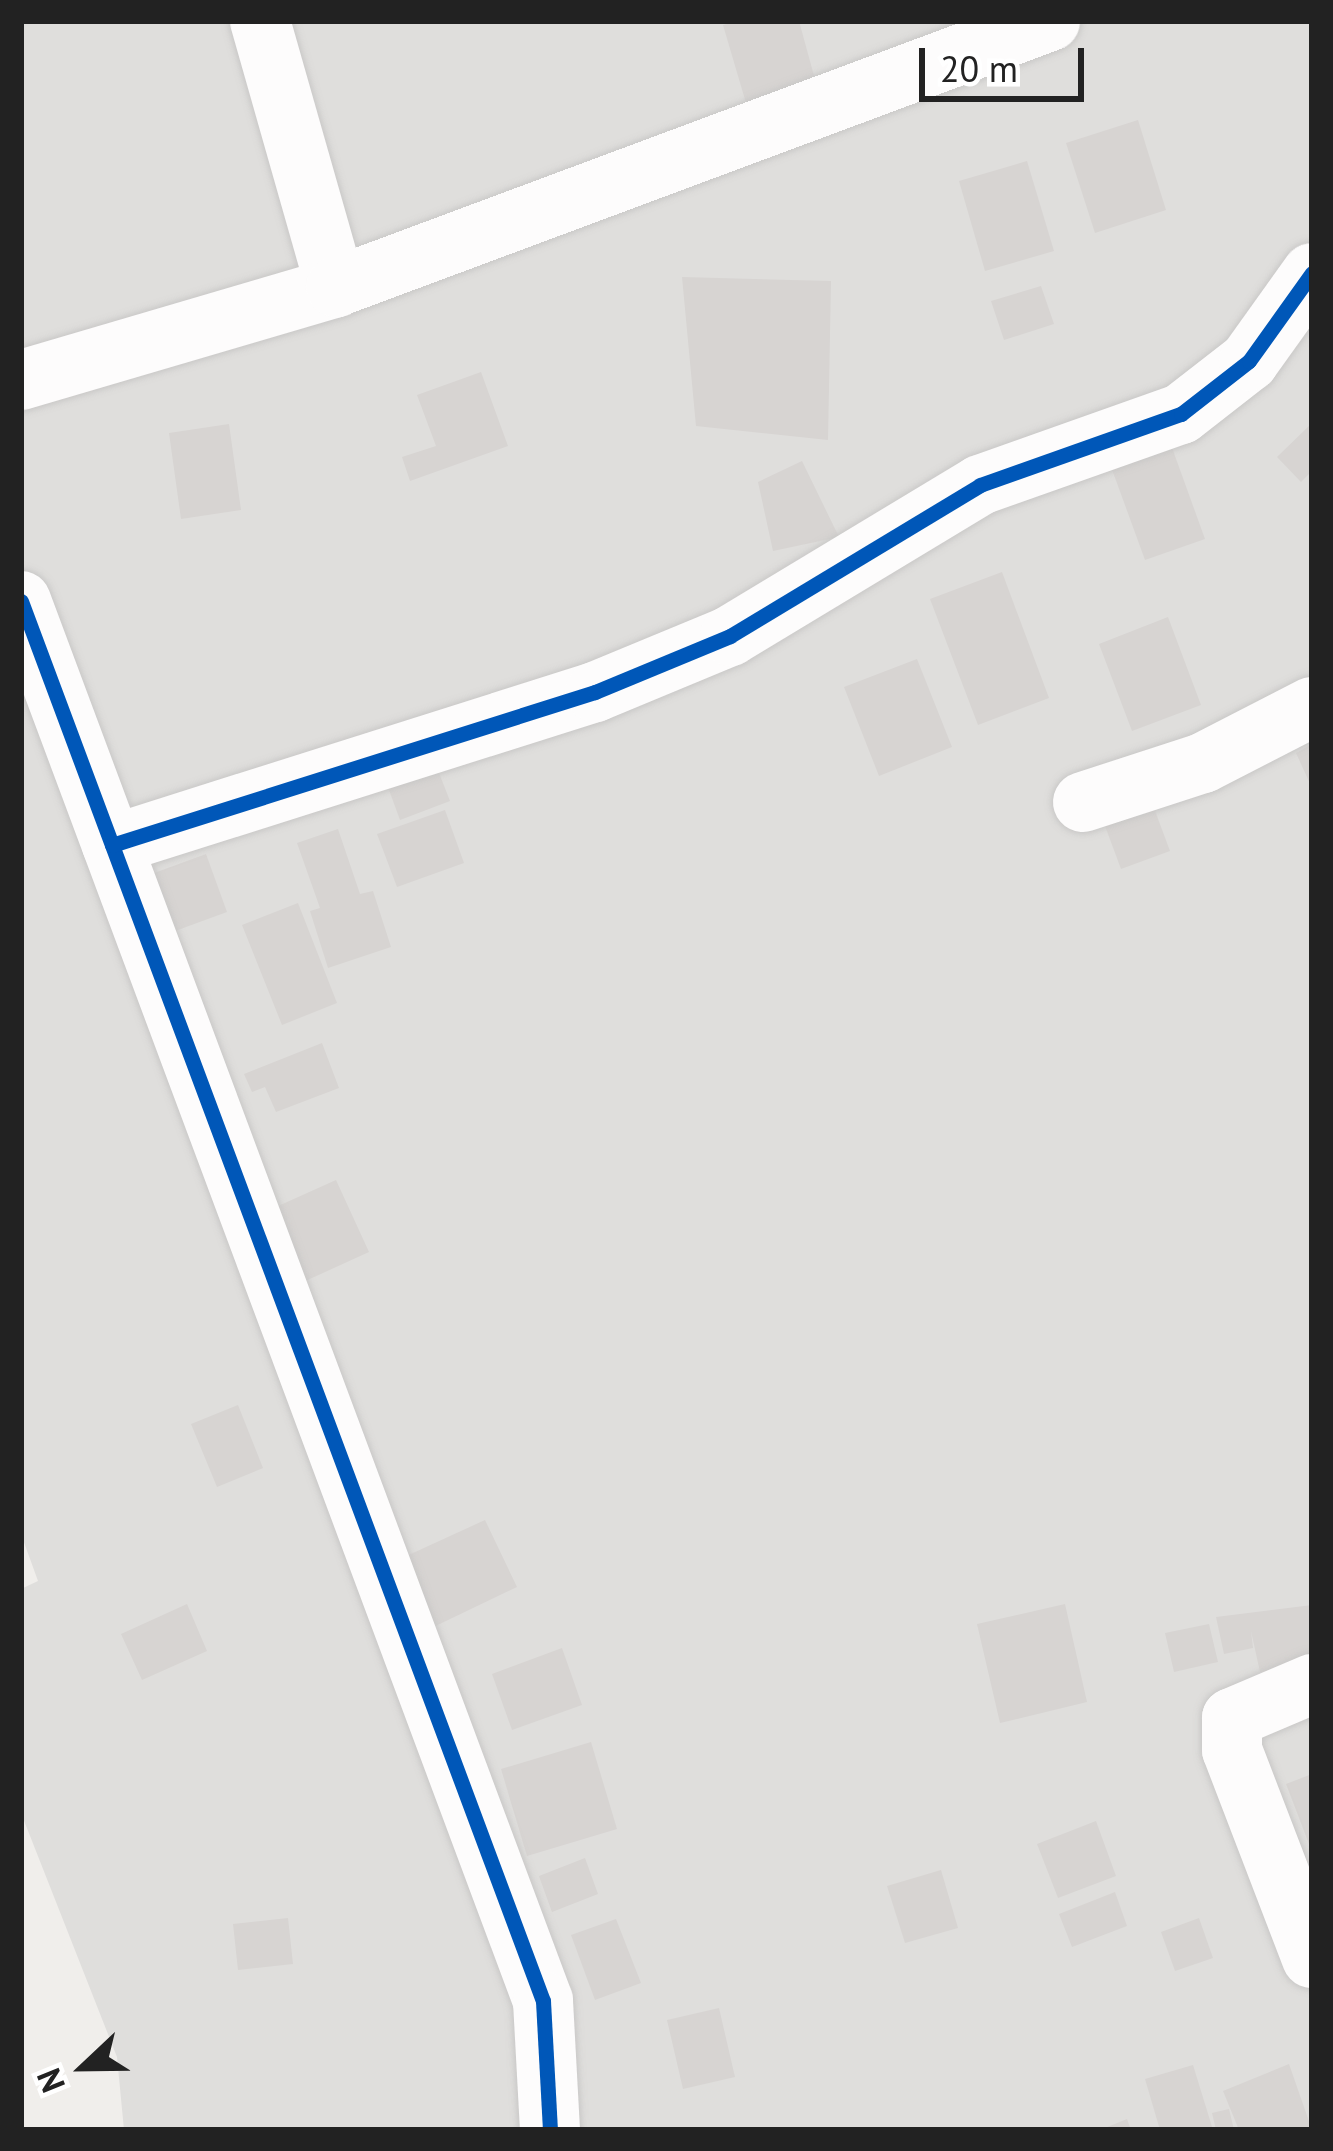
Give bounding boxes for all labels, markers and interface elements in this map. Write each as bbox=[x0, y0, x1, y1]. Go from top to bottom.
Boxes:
scale bar bbox=[925, 24, 1090, 98]
text: 20 m bbox=[940, 45, 1018, 92]
north arrow bbox=[24, 2007, 144, 2127]
text: N bbox=[26, 2063, 74, 2099]

